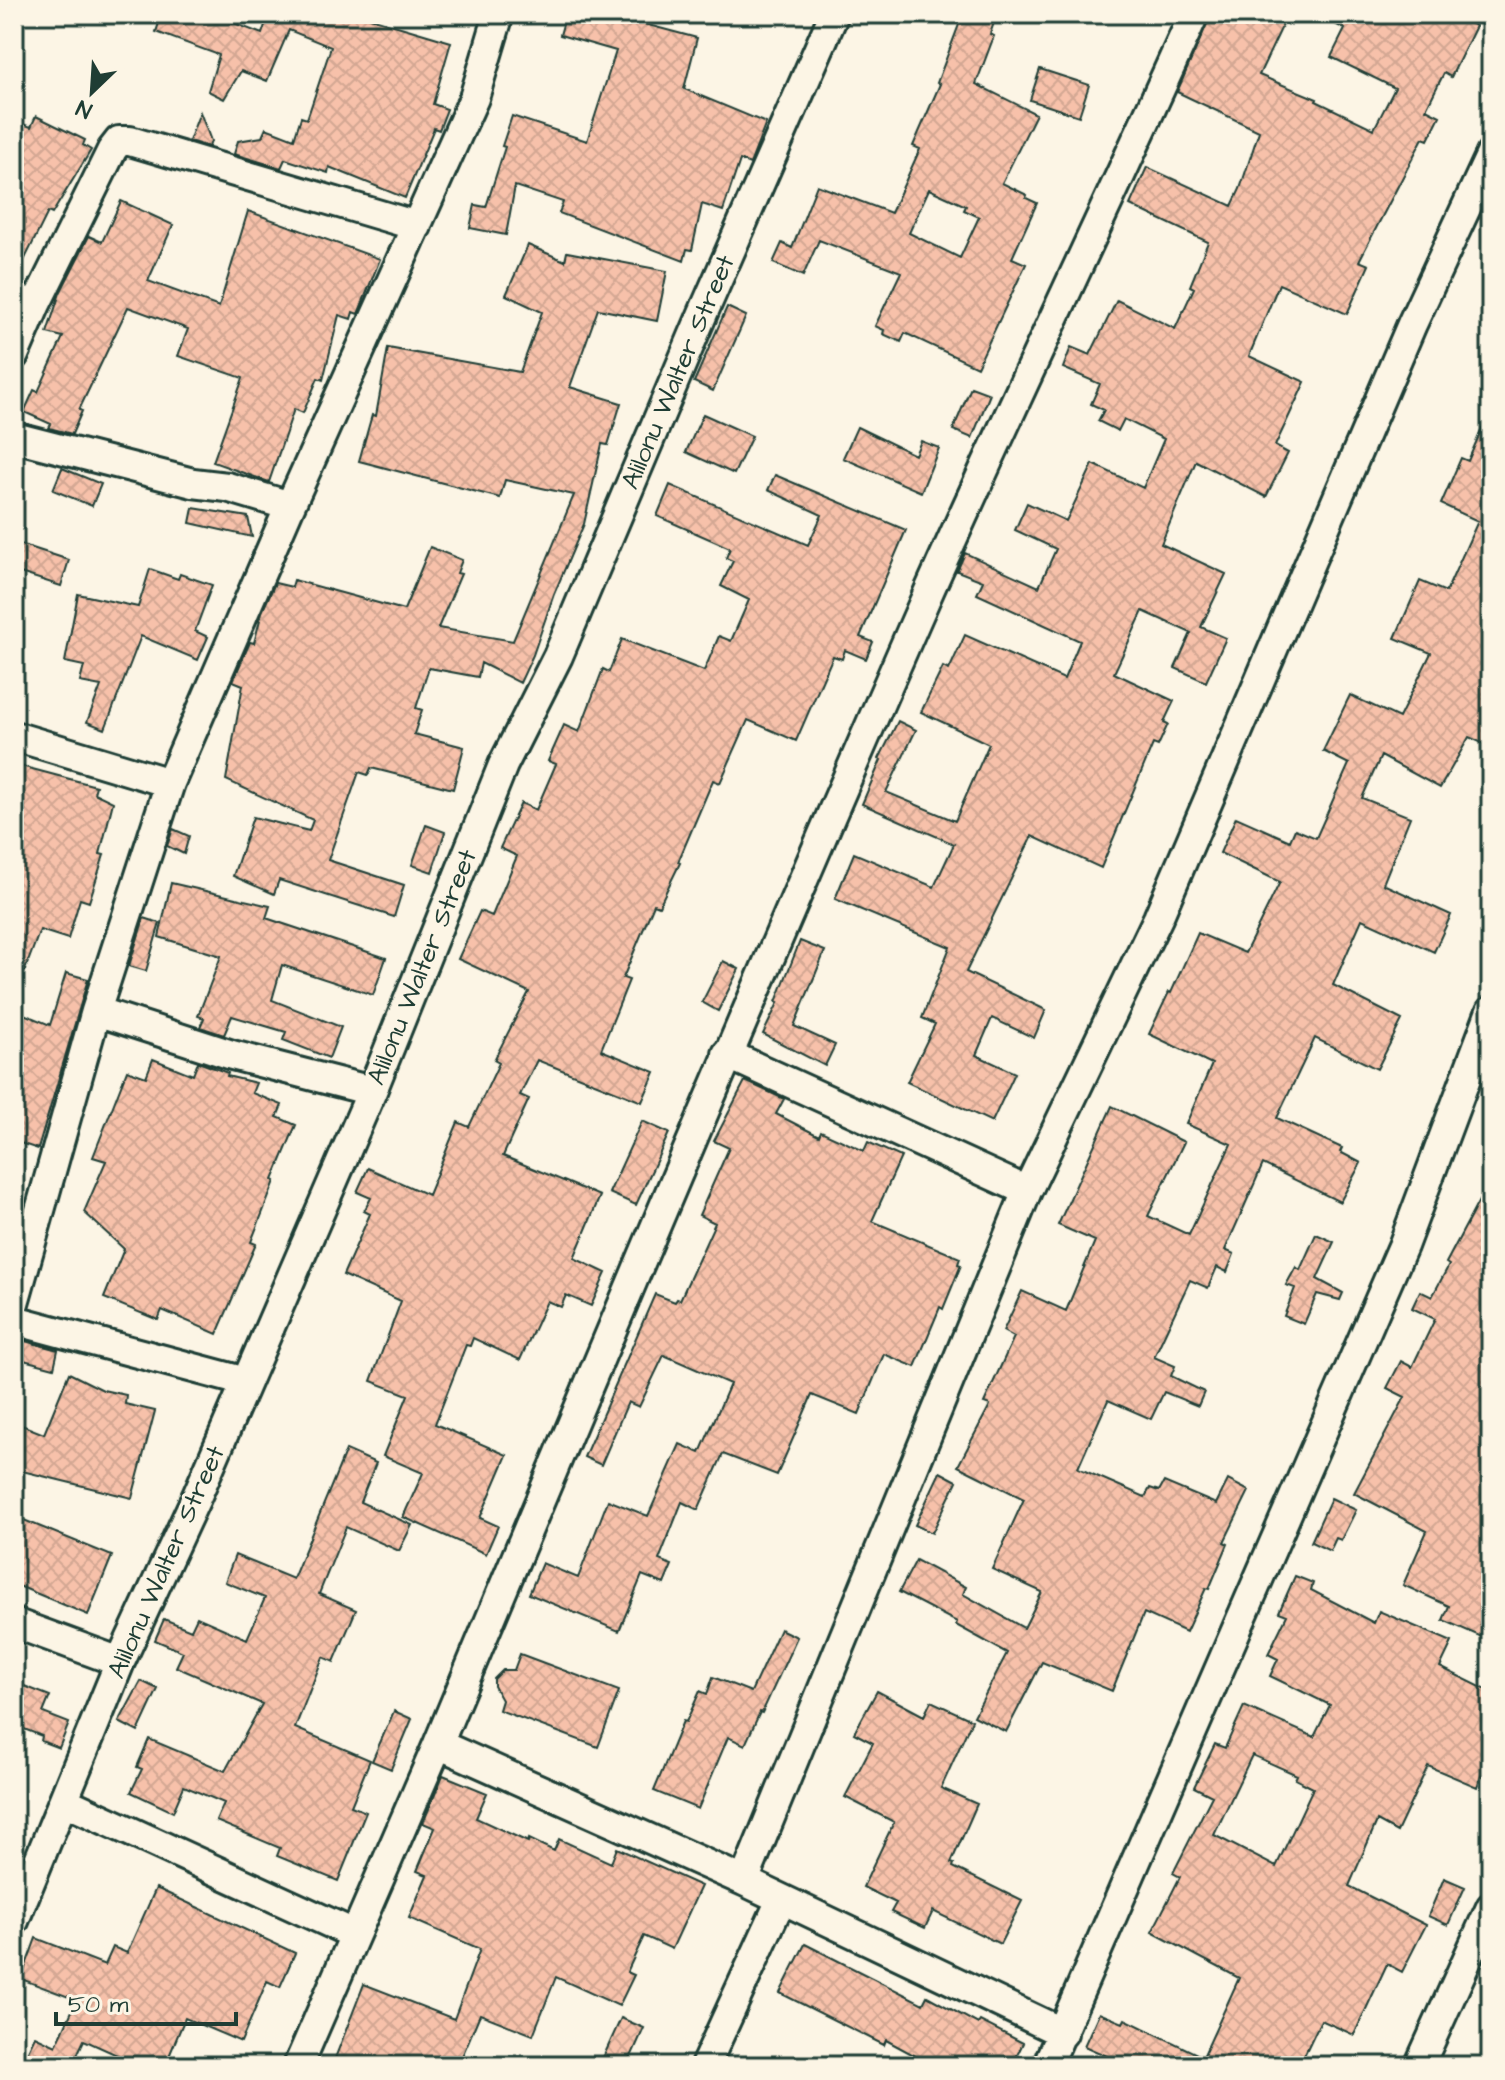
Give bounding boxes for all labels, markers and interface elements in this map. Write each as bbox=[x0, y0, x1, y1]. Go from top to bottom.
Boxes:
north arrow bbox=[52, 52, 132, 132]
text: N bbox=[71, 92, 97, 126]
street label: Alilonu Walter Street bbox=[612, 249, 744, 495]
street label: Alilonu Walter Street bbox=[358, 843, 486, 1090]
street label: Alilonu Walter Street bbox=[98, 1439, 234, 1684]
scale bar bbox=[56, 1976, 236, 2026]
text: 50 m bbox=[68, 1988, 129, 2022]

